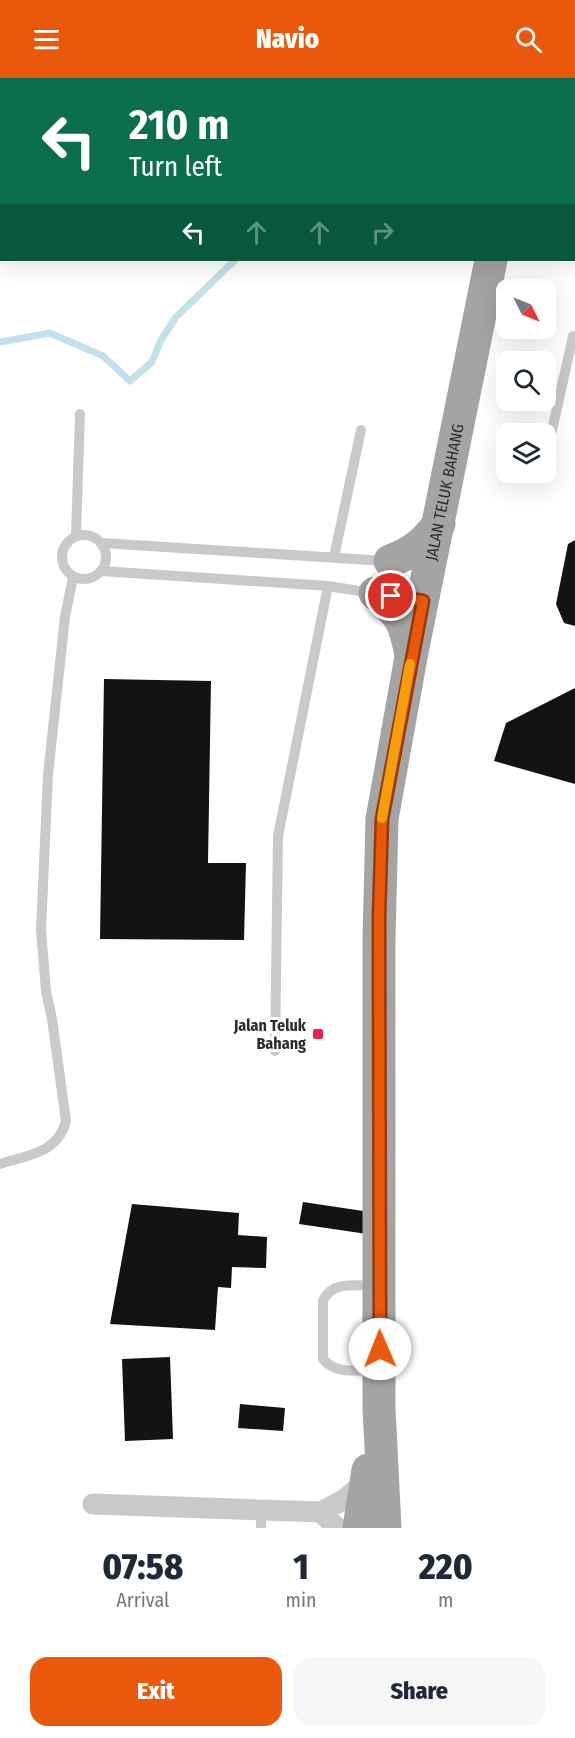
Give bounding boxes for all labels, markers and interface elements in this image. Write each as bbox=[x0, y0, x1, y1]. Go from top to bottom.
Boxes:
icon: menu bbox=[30, 23, 63, 56]
text: Navio bbox=[256, 23, 319, 55]
icon: search bbox=[512, 23, 545, 56]
text: 210 m bbox=[129, 100, 229, 150]
icon: left bbox=[30, 102, 108, 180]
text: Turn left bbox=[129, 151, 222, 183]
icon: left bbox=[177, 216, 210, 249]
icon: ahead bbox=[240, 216, 273, 249]
icon: ahead bbox=[303, 216, 336, 249]
icon: right bbox=[366, 216, 399, 249]
north arrow bbox=[496, 279, 556, 339]
map controls bbox=[496, 279, 556, 483]
button: search bbox=[496, 351, 556, 411]
street label: JALAN TELUK BAHANG bbox=[422, 422, 468, 562]
button: layers bbox=[496, 423, 556, 483]
pin bbox=[365, 570, 416, 621]
icon: arrive bbox=[374, 579, 407, 612]
place label: Jalan Teluk Bahang bbox=[233, 1016, 307, 1053]
marker: Jalan Teluk Bahang bbox=[311, 1027, 325, 1041]
position arrow bbox=[348, 1317, 412, 1381]
text: 07:58 bbox=[102, 1545, 183, 1589]
text: 1 bbox=[293, 1545, 309, 1589]
text: 220 bbox=[419, 1545, 473, 1589]
text: Arrival bbox=[116, 1588, 169, 1612]
text: min bbox=[286, 1588, 317, 1612]
text: m bbox=[438, 1588, 453, 1612]
button: Exit bbox=[30, 1657, 282, 1726]
button: Share bbox=[294, 1657, 545, 1726]

